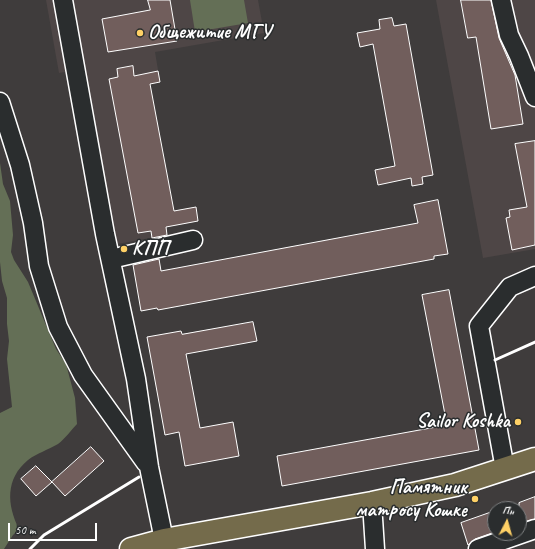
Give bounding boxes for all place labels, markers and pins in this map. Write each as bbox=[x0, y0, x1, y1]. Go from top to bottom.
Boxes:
place label: Общежитие МГУ bbox=[148, 21, 271, 45]
marker: Общежитие МГУ bbox=[135, 28, 145, 38]
place label: КПП bbox=[132, 237, 169, 261]
marker: КПП bbox=[119, 244, 129, 254]
place label: Sailor Koshka bbox=[416, 410, 510, 434]
marker: Sailor Koshka bbox=[513, 417, 523, 427]
place label: Памятник матросу Кошке bbox=[356, 476, 467, 523]
marker: Памятник матросу Кошке bbox=[470, 494, 480, 504]

